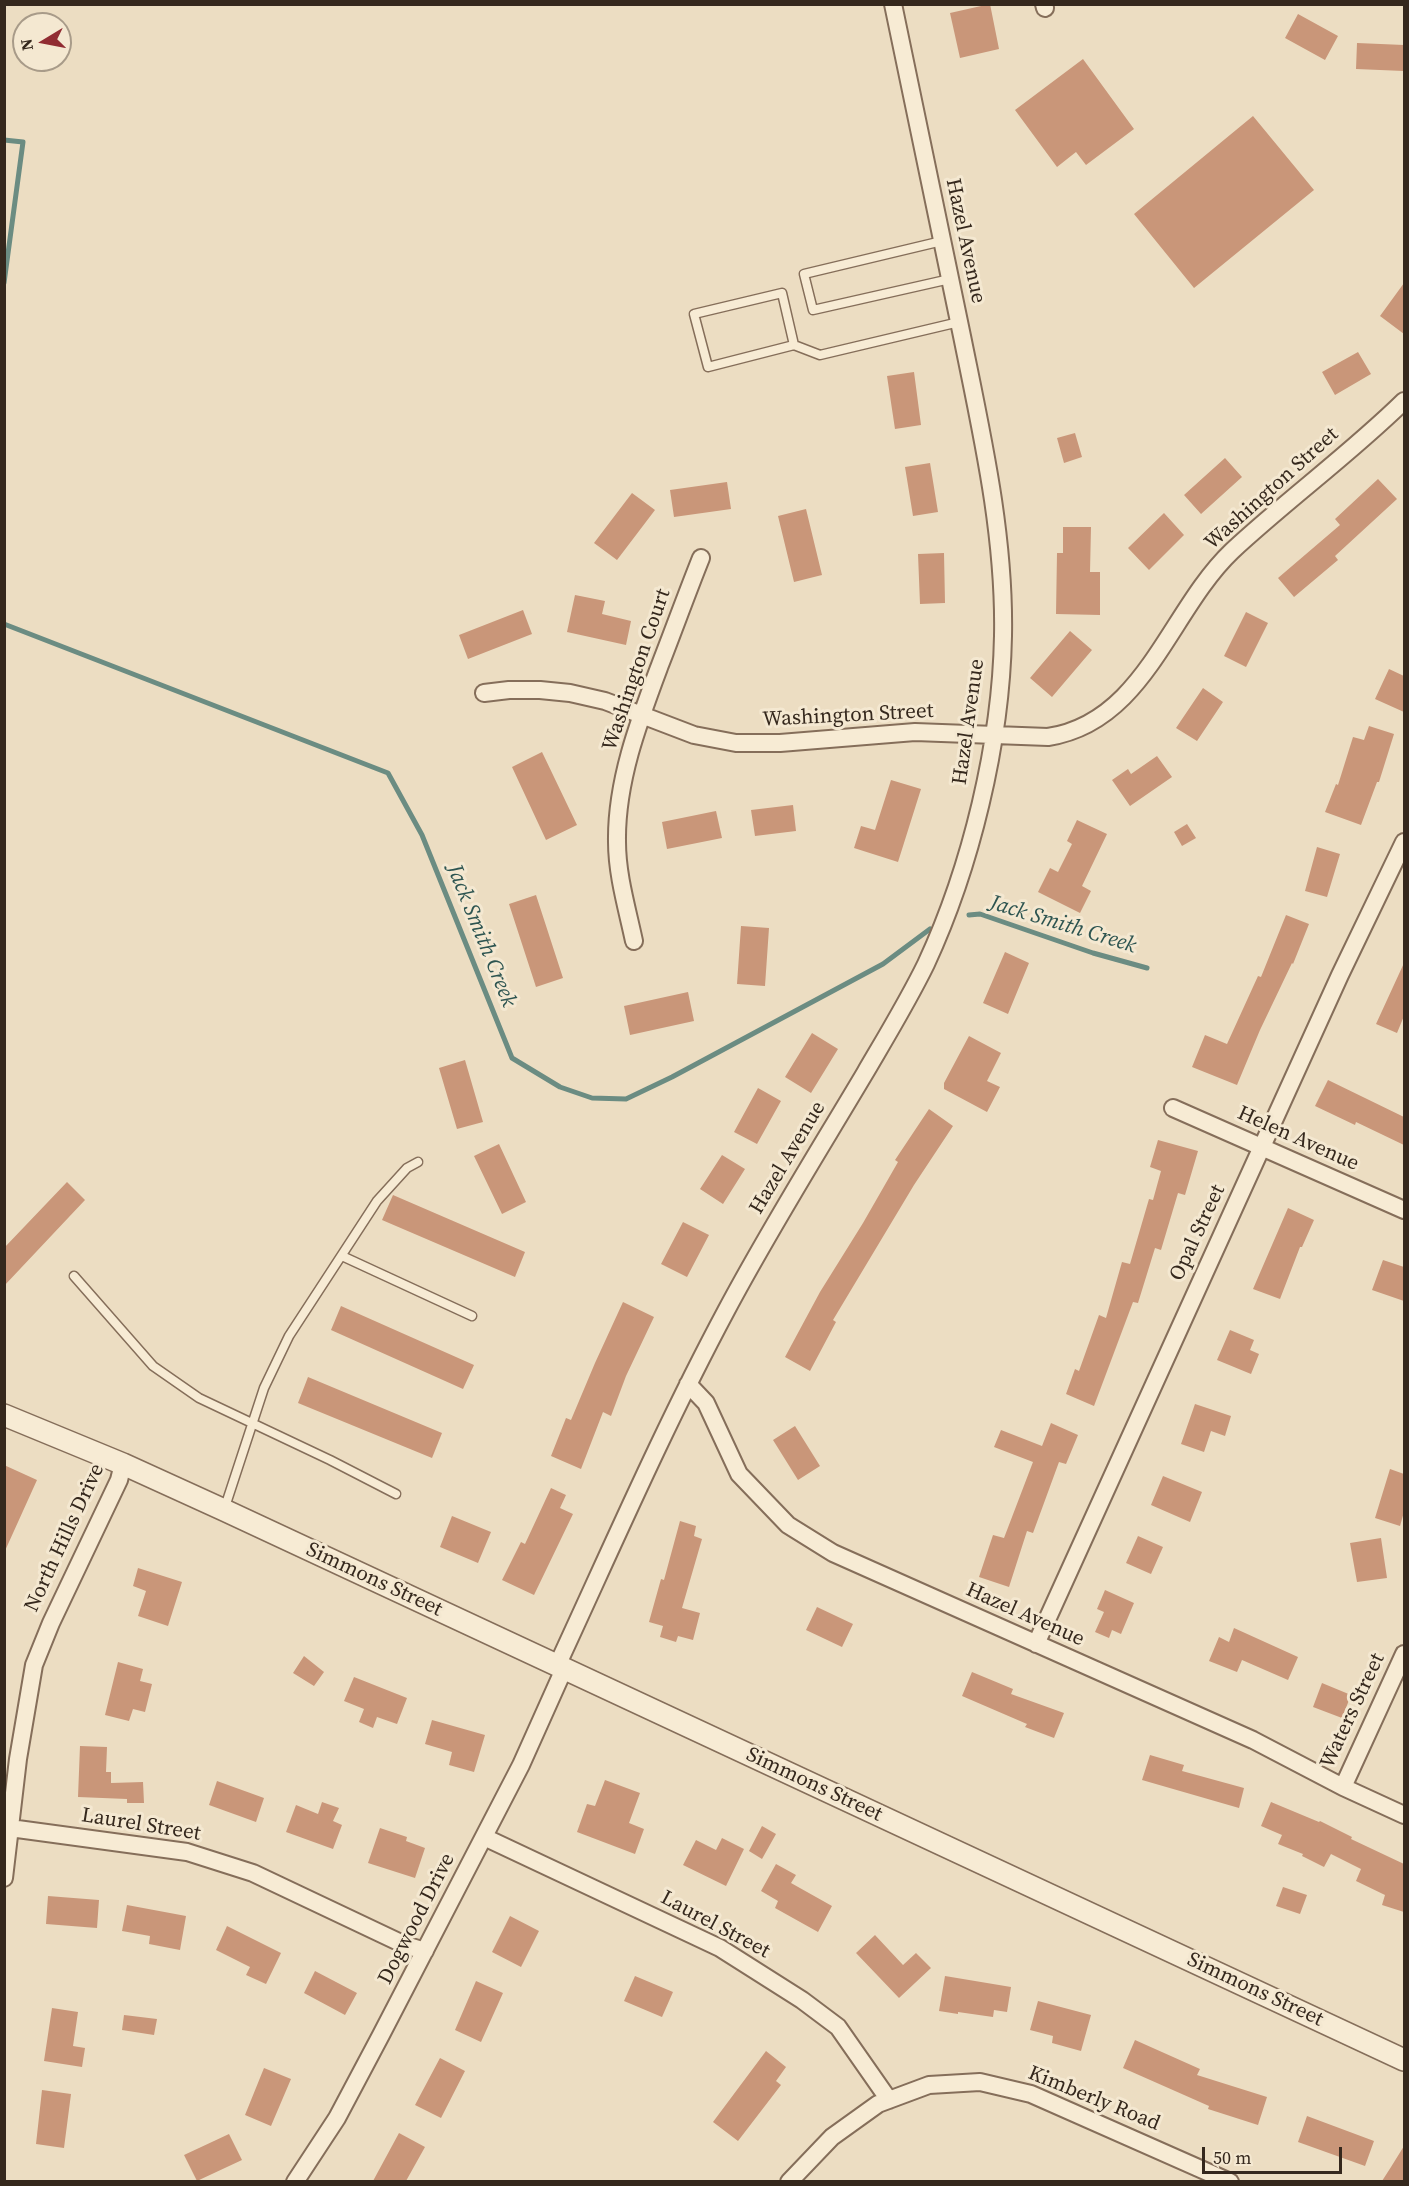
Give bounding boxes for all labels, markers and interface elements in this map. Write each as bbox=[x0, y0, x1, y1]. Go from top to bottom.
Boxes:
north arrow bbox=[12, 12, 72, 72]
text: N bbox=[14, 37, 38, 52]
street label: Hazel Avenue bbox=[939, 176, 991, 306]
street label: Washington Street bbox=[1200, 422, 1344, 556]
street label: Washington Court bbox=[597, 586, 677, 754]
street label: Hazel Avenue bbox=[948, 657, 990, 787]
street label: Washington Street bbox=[762, 699, 934, 733]
water label: Jack Smith Creek bbox=[440, 861, 522, 1011]
water label: Jack Smith Creek bbox=[987, 890, 1139, 960]
street label: Hazel Avenue bbox=[744, 1097, 832, 1219]
street label: Helen Avenue bbox=[1233, 1101, 1363, 1177]
street label: Opal Street bbox=[1165, 1181, 1231, 1285]
street label: North Hills Drive bbox=[20, 1460, 110, 1616]
street label: Simmons Street bbox=[302, 1537, 446, 1623]
street label: Hazel Avenue bbox=[962, 1578, 1088, 1652]
street label: Waters Street bbox=[1315, 1650, 1391, 1772]
street label: Simmons Street bbox=[742, 1742, 886, 1828]
street label: Laurel Street bbox=[80, 1803, 202, 1847]
street label: Dogwood Drive bbox=[373, 1849, 461, 1989]
street label: Laurel Street bbox=[656, 1886, 774, 1964]
street label: Simmons Street bbox=[1183, 1947, 1327, 2033]
street label: Kimberly Road bbox=[1024, 2061, 1164, 2137]
scale bar bbox=[1205, 2135, 1344, 2173]
text: 50 m bbox=[1213, 2145, 1251, 2170]

